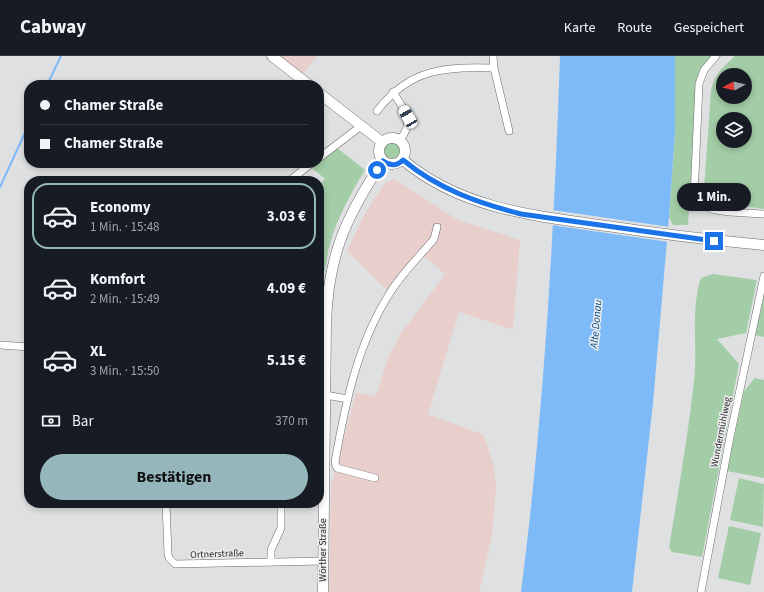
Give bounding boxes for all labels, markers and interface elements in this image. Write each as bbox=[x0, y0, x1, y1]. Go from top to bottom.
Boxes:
text: Cabway bbox=[20, 14, 86, 41]
text: Karte bbox=[564, 18, 595, 38]
text: Route bbox=[617, 18, 652, 38]
text: Gespeichert bbox=[674, 18, 744, 38]
north arrow bbox=[716, 68, 752, 104]
map controls bbox=[716, 68, 752, 148]
text: Chamer Straße bbox=[64, 95, 163, 116]
car bbox=[397, 104, 419, 130]
button: layers bbox=[716, 112, 752, 148]
text: Chamer Straße bbox=[64, 133, 163, 154]
route start bbox=[368, 161, 386, 179]
callout: 1 Min. bbox=[677, 183, 751, 211]
text: 1 Min. bbox=[697, 188, 731, 206]
text: Economy bbox=[90, 197, 151, 218]
icon: car bbox=[42, 198, 78, 234]
text: 3.03 € bbox=[267, 206, 306, 227]
text: 1 Min. · 15:48 bbox=[90, 218, 160, 236]
route end bbox=[705, 232, 723, 250]
text: Komfort bbox=[90, 269, 145, 290]
icon: car bbox=[42, 270, 78, 306]
text: 4.09 € bbox=[267, 278, 306, 299]
text: 2 Min. · 15:49 bbox=[90, 290, 160, 308]
water label: Alte Donau bbox=[586, 299, 606, 350]
text: XL bbox=[90, 341, 106, 362]
icon: car bbox=[42, 342, 78, 378]
text: 5.15 € bbox=[267, 350, 306, 371]
text: 3 Min. · 15:50 bbox=[90, 362, 160, 380]
street label: Wundermühlweg bbox=[707, 396, 735, 468]
icon: cash bbox=[40, 410, 62, 432]
text: Bar bbox=[72, 411, 94, 432]
text: 370 m bbox=[275, 412, 308, 430]
button: Bestätigen bbox=[40, 454, 308, 500]
street label: Wörther Straße bbox=[316, 518, 330, 582]
street label: Ortnerstraße bbox=[190, 546, 244, 562]

